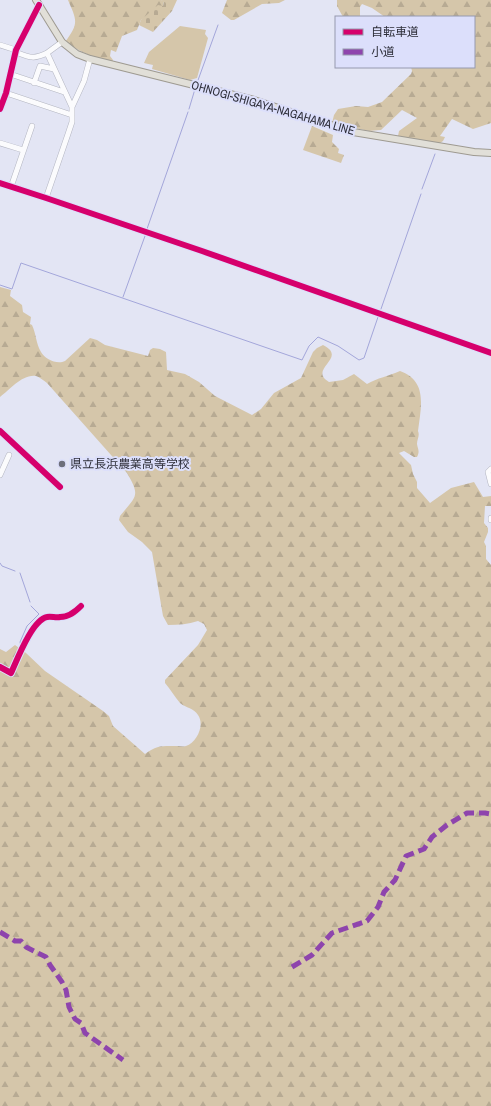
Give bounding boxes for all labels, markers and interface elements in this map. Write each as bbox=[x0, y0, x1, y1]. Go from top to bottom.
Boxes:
legend bbox=[335, 16, 475, 68]
text: 自転車道 bbox=[371, 24, 419, 40]
text: 小道 bbox=[371, 44, 395, 60]
street label: OHNOGI-SHIGAYA-NAGAHAMA LINE bbox=[189, 77, 357, 139]
place label: 県立長浜農業高等学校 bbox=[70, 456, 190, 472]
marker: 県立長浜農業高等学校 bbox=[57, 459, 67, 469]

